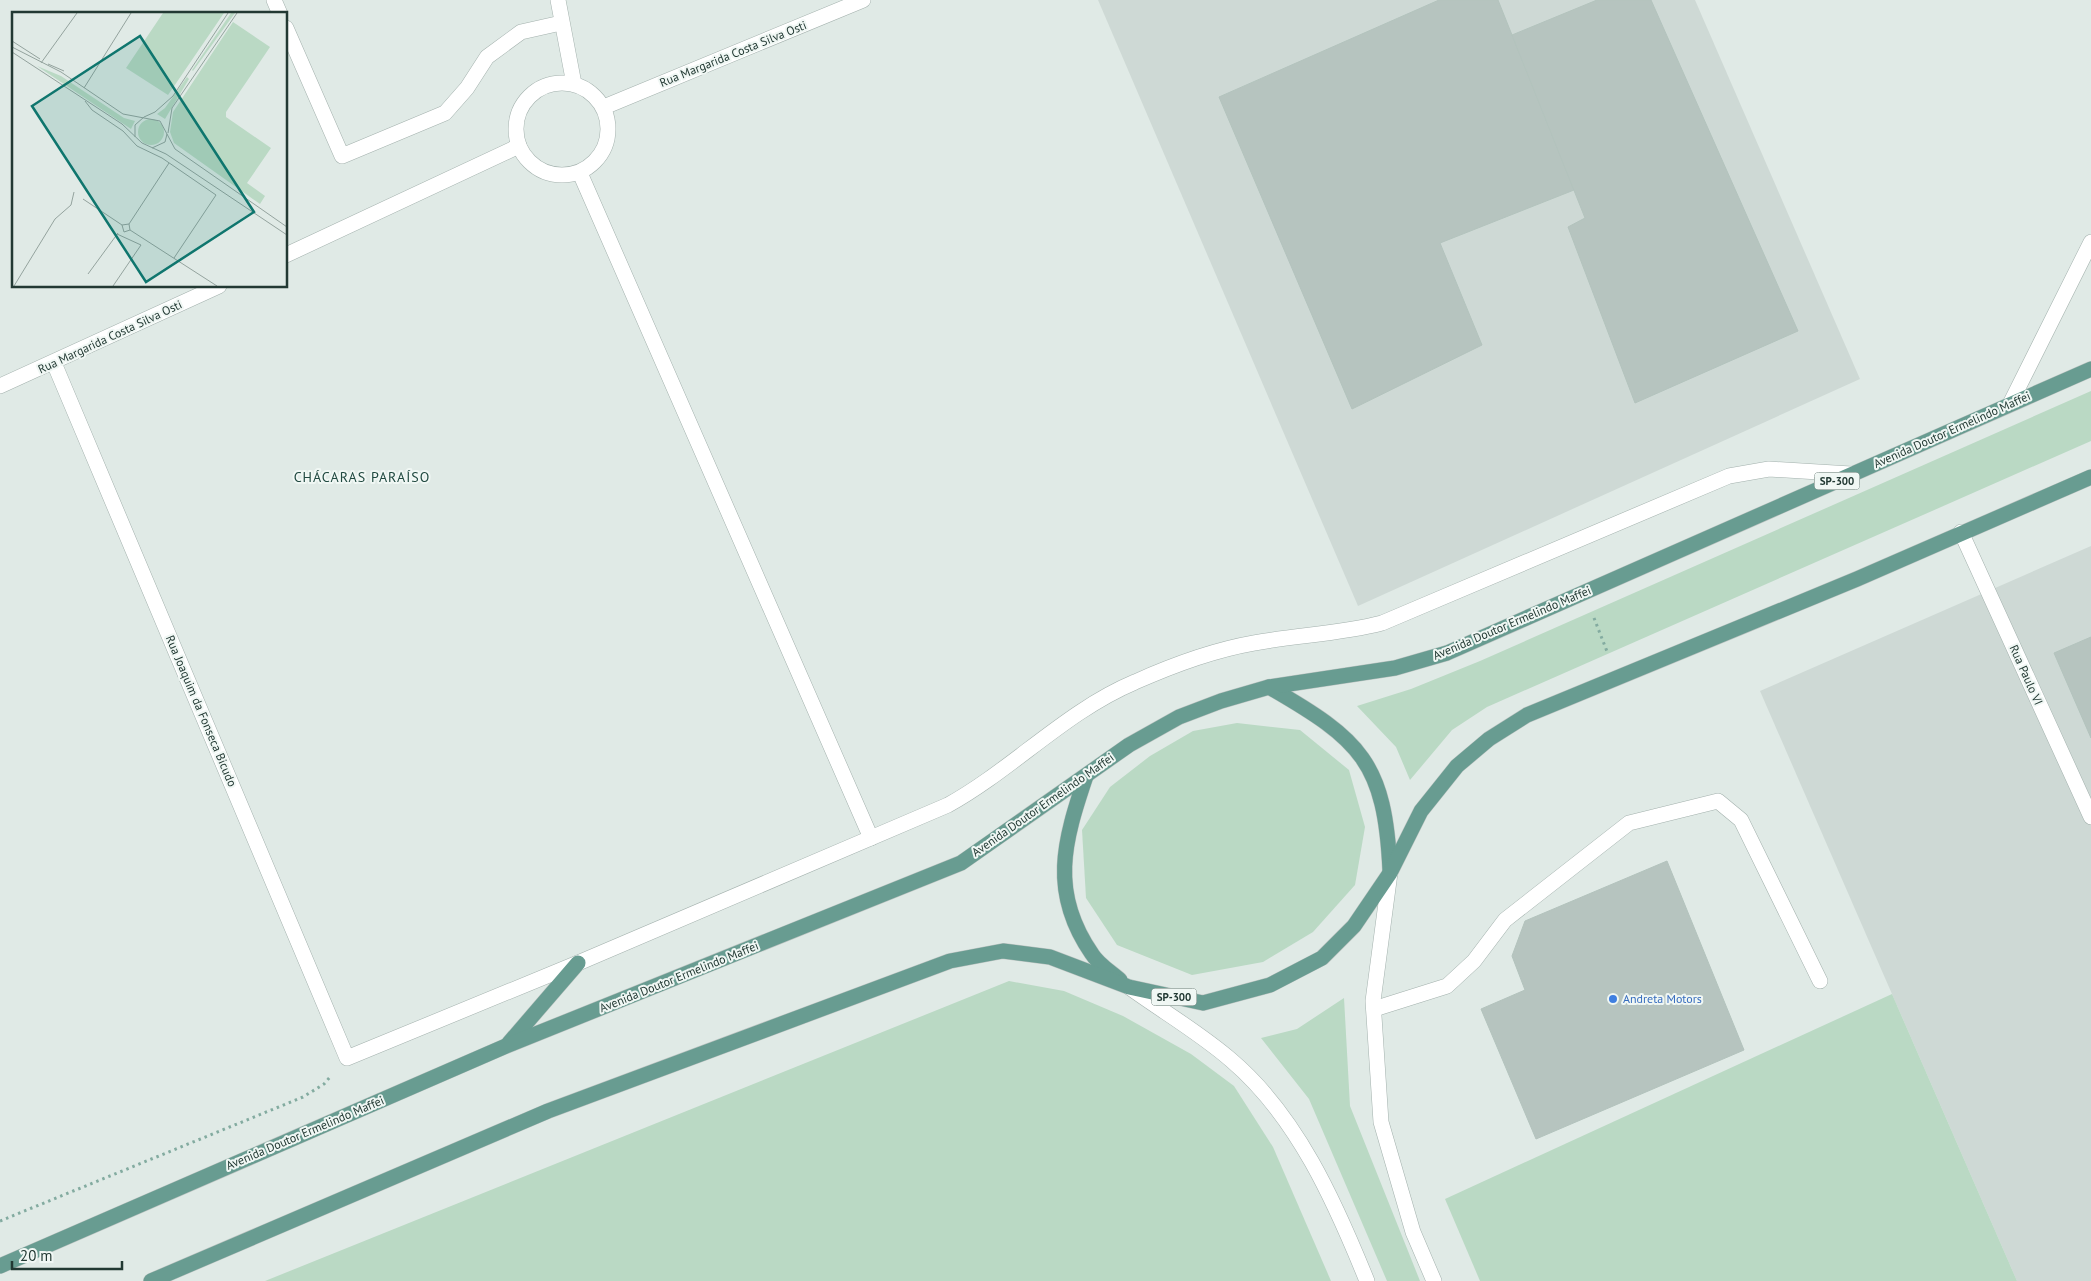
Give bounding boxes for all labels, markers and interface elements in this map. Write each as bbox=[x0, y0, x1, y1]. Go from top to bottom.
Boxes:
inset map bbox=[12, 12, 288, 288]
street label: Rua Margarida Costa Silva Osti bbox=[657, 17, 809, 90]
street label: Rua Margarida Costa Silva Osti bbox=[35, 297, 184, 377]
street label: Avenida Doutor Ermelindo Maffei bbox=[1871, 388, 2033, 471]
district label: CHÁCARAS PARAÍSO bbox=[294, 468, 430, 486]
road number: SP-300 bbox=[1814, 472, 1860, 490]
street label: Avenida Doutor Ermelindo Maffei bbox=[1431, 582, 1593, 663]
street label: Rua Joaquim da Fonseca Bicudo bbox=[163, 633, 240, 789]
street label: Rua Paulo VI bbox=[2006, 642, 2046, 707]
street label: Avenida Doutor Ermelindo Maffei bbox=[969, 750, 1117, 860]
street label: Avenida Doutor Ermelindo Maffei bbox=[597, 938, 761, 1015]
road number: SP-300 bbox=[1152, 989, 1196, 1006]
place label: Andreta Motors bbox=[1623, 991, 1702, 1006]
marker: Andreta Motors bbox=[1607, 993, 1619, 1005]
street label: Avenida Doutor Ermelindo Maffei bbox=[224, 1092, 386, 1173]
scale bar bbox=[12, 1238, 122, 1270]
text: 20 m bbox=[20, 1246, 53, 1265]

